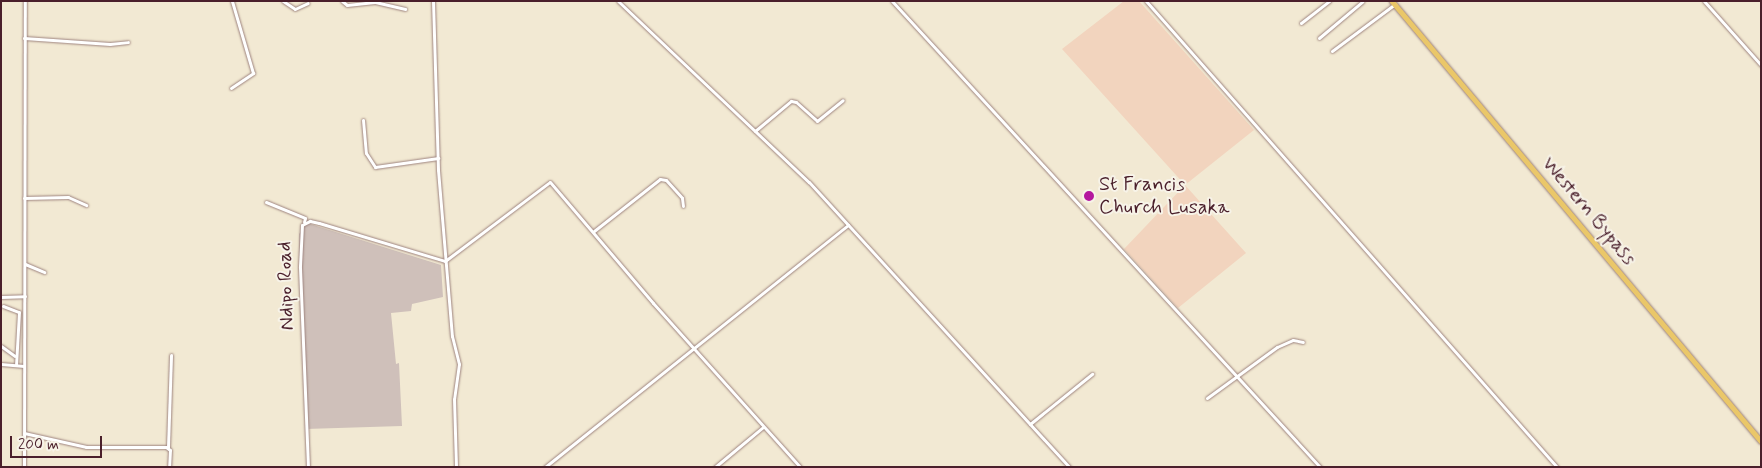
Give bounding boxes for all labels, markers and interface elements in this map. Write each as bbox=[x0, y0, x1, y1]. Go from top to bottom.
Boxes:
street label: Western Bypass bbox=[1537, 152, 1641, 270]
place label: St Francis Church Lusaka bbox=[1099, 173, 1229, 220]
marker: St Francis Church Lusaka bbox=[1083, 190, 1095, 202]
street label: Ndipo Road bbox=[272, 241, 300, 331]
scale bar bbox=[12, 426, 105, 458]
text: 200 m bbox=[18, 435, 59, 455]

